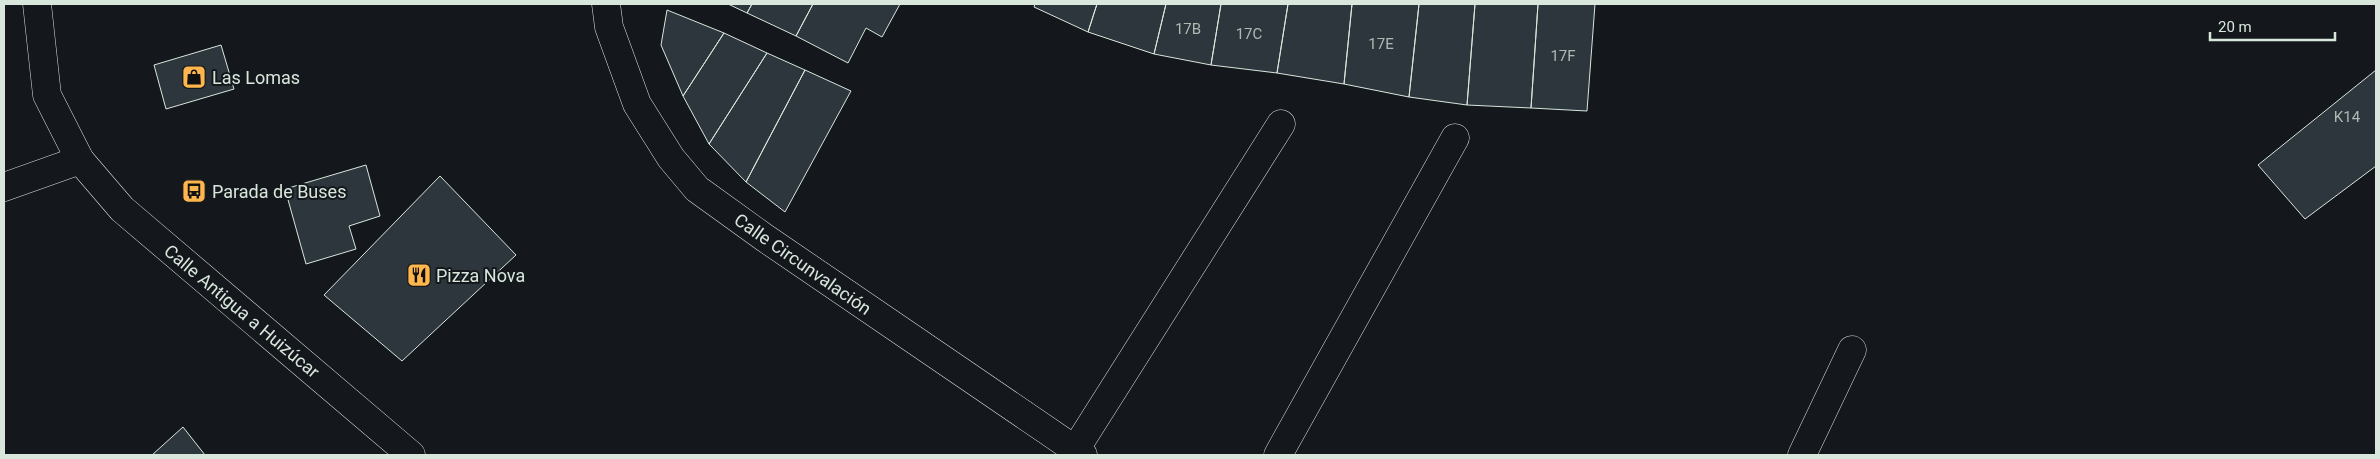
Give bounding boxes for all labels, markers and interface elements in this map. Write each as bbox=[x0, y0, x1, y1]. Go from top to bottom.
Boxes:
scale bar bbox=[2210, 10, 2335, 42]
text: 20 m bbox=[2218, 18, 2252, 36]
house number: 17B bbox=[1175, 20, 1201, 38]
house number: 17C bbox=[1236, 25, 1263, 43]
house number: 17E bbox=[1368, 35, 1394, 53]
house number: 17F bbox=[1550, 47, 1576, 65]
shop icon: Las Lomas bbox=[181, 64, 207, 90]
place label: Las Lomas bbox=[212, 67, 300, 88]
house number: K14 bbox=[2334, 108, 2361, 126]
bus stop icon: Parada de Buses bbox=[181, 178, 207, 204]
place label: Parada de Buses bbox=[212, 181, 346, 202]
street label: Calle Circunvalación bbox=[731, 209, 875, 319]
street label: Calle Antigua a Huizúcar bbox=[160, 240, 324, 382]
restaurant icon: Pizza Nova bbox=[406, 262, 432, 288]
place label: Pizza Nova bbox=[436, 265, 525, 286]

